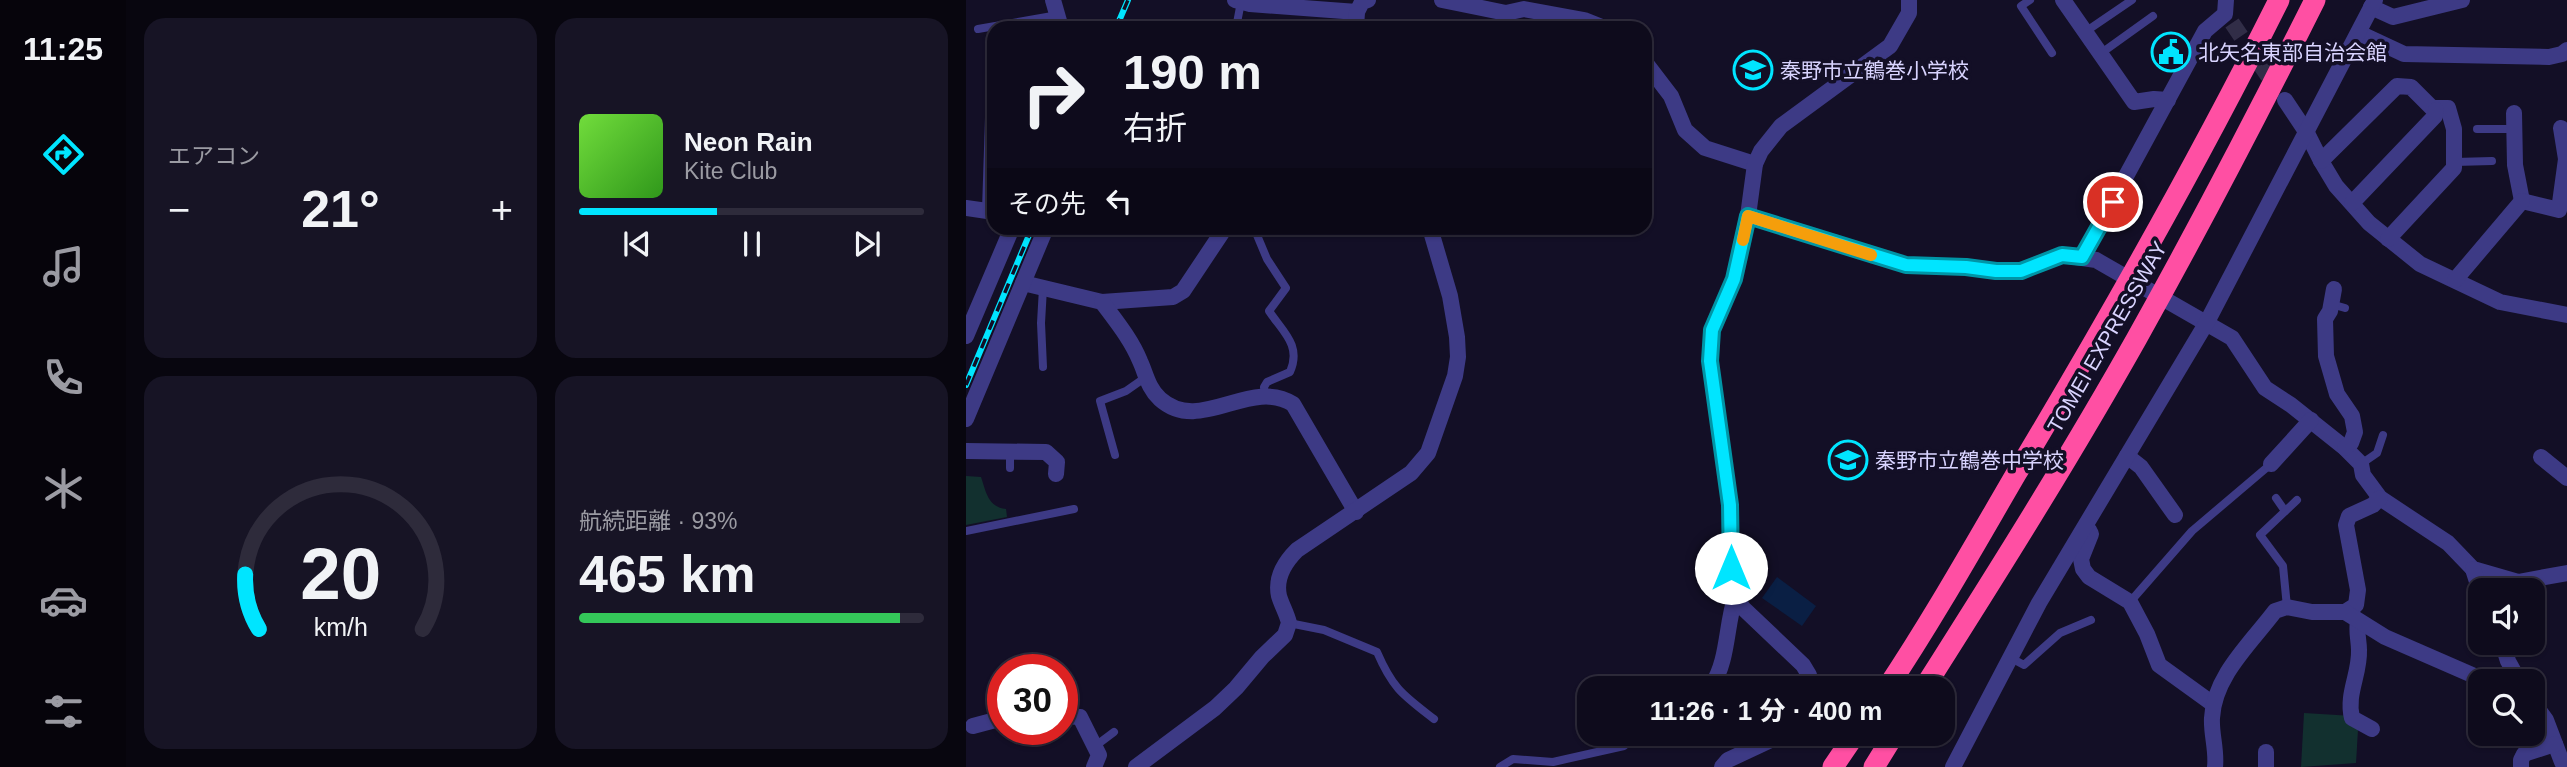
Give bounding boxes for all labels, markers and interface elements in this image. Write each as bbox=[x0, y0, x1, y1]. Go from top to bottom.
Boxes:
text: 11:25 bbox=[23, 31, 103, 67]
public building icon: 北矢名東部自治会館 bbox=[2150, 31, 2192, 73]
place label: 北矢名東部自治会館 bbox=[2198, 41, 2387, 64]
text: 190 m bbox=[1123, 45, 1262, 99]
icon: right bbox=[1008, 49, 1099, 140]
school or university icon: 秦野市立鶴巻小学校 bbox=[1732, 49, 1774, 91]
place label: 秦野市立鶴巻小学校 bbox=[1780, 59, 1969, 82]
text: 右折 bbox=[1123, 110, 1187, 146]
text: Neon Rain bbox=[684, 127, 813, 157]
icon: directions bbox=[39, 130, 88, 179]
text: エアコン bbox=[168, 143, 260, 169]
text: Kite Club bbox=[684, 158, 777, 184]
pin bbox=[2083, 172, 2143, 232]
text: 21° bbox=[301, 180, 380, 238]
icon: left bbox=[1100, 182, 1138, 220]
icon: arrive bbox=[2094, 183, 2132, 221]
text: − bbox=[168, 189, 190, 231]
text: + bbox=[491, 189, 513, 231]
text: その先 bbox=[1008, 189, 1086, 219]
icon: previous bbox=[618, 225, 656, 263]
icon: pause bbox=[733, 225, 771, 263]
icon: next bbox=[848, 225, 886, 263]
street label: TOMEI EXPRESSWAY bbox=[2043, 237, 2171, 437]
icon: music bbox=[39, 242, 88, 291]
icon: phone bbox=[39, 353, 88, 402]
school or university icon: 秦野市立鶴巻中学校 bbox=[1827, 439, 1869, 481]
place label: 秦野市立鶴巻中学校 bbox=[1875, 449, 2064, 472]
icon: climate bbox=[39, 464, 88, 513]
text: 航続距離 · 93% bbox=[579, 508, 737, 534]
position arrow bbox=[1694, 531, 1768, 605]
text: 20 bbox=[300, 533, 381, 614]
text: 465 km bbox=[579, 545, 755, 603]
icon: car bbox=[39, 576, 88, 625]
map controls bbox=[2468, 578, 2545, 746]
button: sound bbox=[2468, 578, 2545, 655]
text: km/h bbox=[313, 612, 368, 640]
speed limit sign: 30 bbox=[987, 654, 1078, 745]
button: search bbox=[2468, 669, 2545, 746]
icon: filters bbox=[39, 687, 88, 736]
text: 11:26 · 1 分 · 400 m bbox=[1650, 696, 1882, 726]

